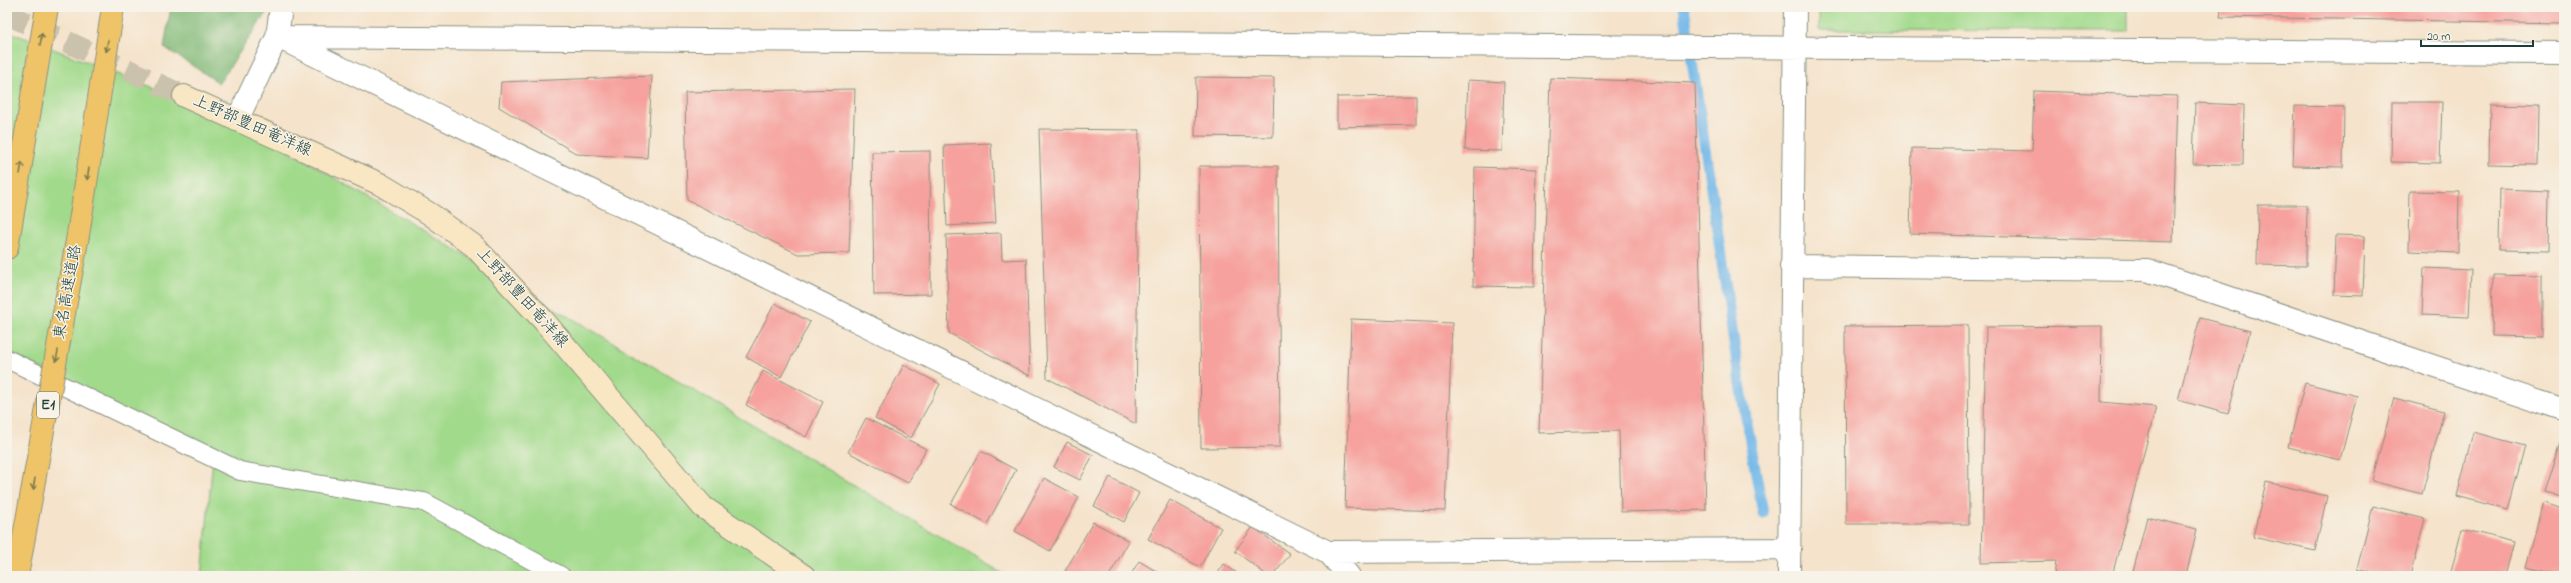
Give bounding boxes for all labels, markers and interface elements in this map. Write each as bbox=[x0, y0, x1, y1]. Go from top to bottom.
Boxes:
scale bar bbox=[2421, 22, 2533, 48]
text: 20 m bbox=[2427, 28, 2450, 46]
one-way arrow bbox=[38, 33, 46, 46]
one-way arrow bbox=[103, 39, 111, 52]
street label: 上野部豊田竜洋線 bbox=[189, 89, 315, 163]
one-way arrow bbox=[17, 161, 25, 174]
one-way arrow bbox=[84, 167, 92, 180]
street label: 上野部豊田竜洋線 bbox=[470, 242, 574, 354]
street label: 東名高速道路 bbox=[48, 243, 88, 341]
one-way arrow bbox=[52, 349, 60, 362]
road number: E1 bbox=[37, 392, 59, 418]
one-way arrow bbox=[29, 477, 37, 490]

